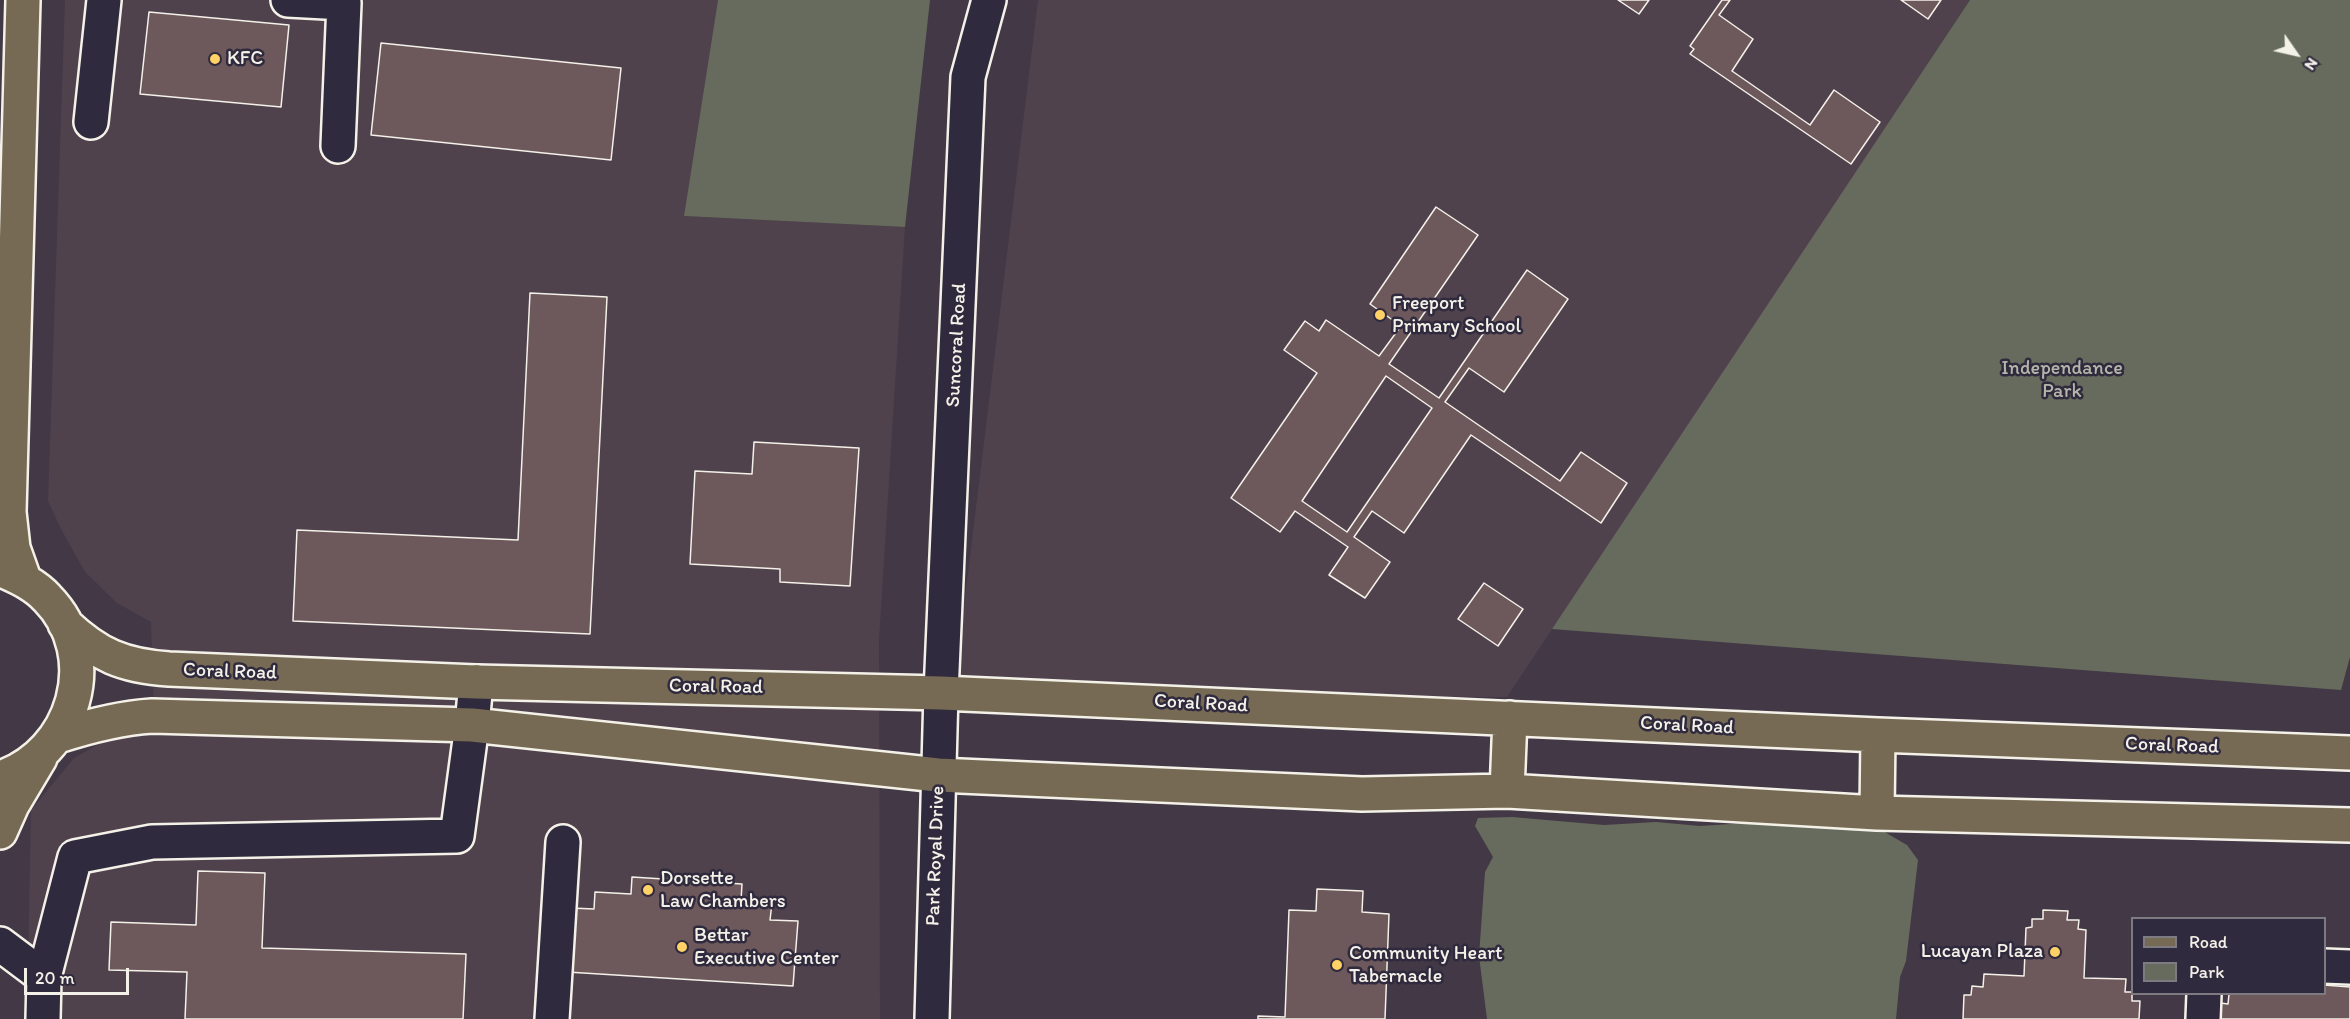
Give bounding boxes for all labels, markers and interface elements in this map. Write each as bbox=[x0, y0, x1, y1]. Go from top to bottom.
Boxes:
north arrow bbox=[2266, 24, 2326, 84]
place label: KFC bbox=[227, 47, 263, 71]
marker: KFC bbox=[208, 52, 222, 66]
text: N bbox=[2300, 55, 2322, 74]
street label: Suncoral Road bbox=[942, 282, 972, 408]
place label: Freeport Primary School bbox=[1392, 292, 1521, 339]
marker: Freeport Primary School bbox=[1373, 308, 1387, 322]
park label: Independance Park bbox=[2001, 357, 2123, 404]
street label: Coral Road bbox=[183, 658, 277, 686]
street label: Coral Road bbox=[669, 674, 763, 700]
street label: Coral Road bbox=[1153, 690, 1249, 718]
street label: Coral Road bbox=[1639, 712, 1735, 740]
street label: Coral Road bbox=[2125, 732, 2219, 760]
street label: Park Royal Drive bbox=[922, 785, 950, 927]
place label: Dorsette Law Chambers bbox=[660, 867, 786, 914]
marker: Dorsette Law Chambers bbox=[641, 883, 655, 897]
legend bbox=[2131, 917, 2326, 995]
place label: Bettar Executive Center bbox=[694, 924, 839, 971]
text: Road bbox=[2189, 931, 2228, 953]
marker: Bettar Executive Center bbox=[675, 940, 689, 954]
place label: Lucayan Plaza bbox=[1921, 940, 2043, 964]
place label: Community Heart Tabernacle bbox=[1349, 942, 1502, 989]
marker: Lucayan Plaza bbox=[2048, 945, 2062, 959]
scale bar bbox=[27, 956, 132, 994]
marker: Community Heart Tabernacle bbox=[1330, 958, 1344, 972]
text: Park bbox=[2189, 961, 2224, 983]
text: 20 m bbox=[35, 967, 75, 989]

